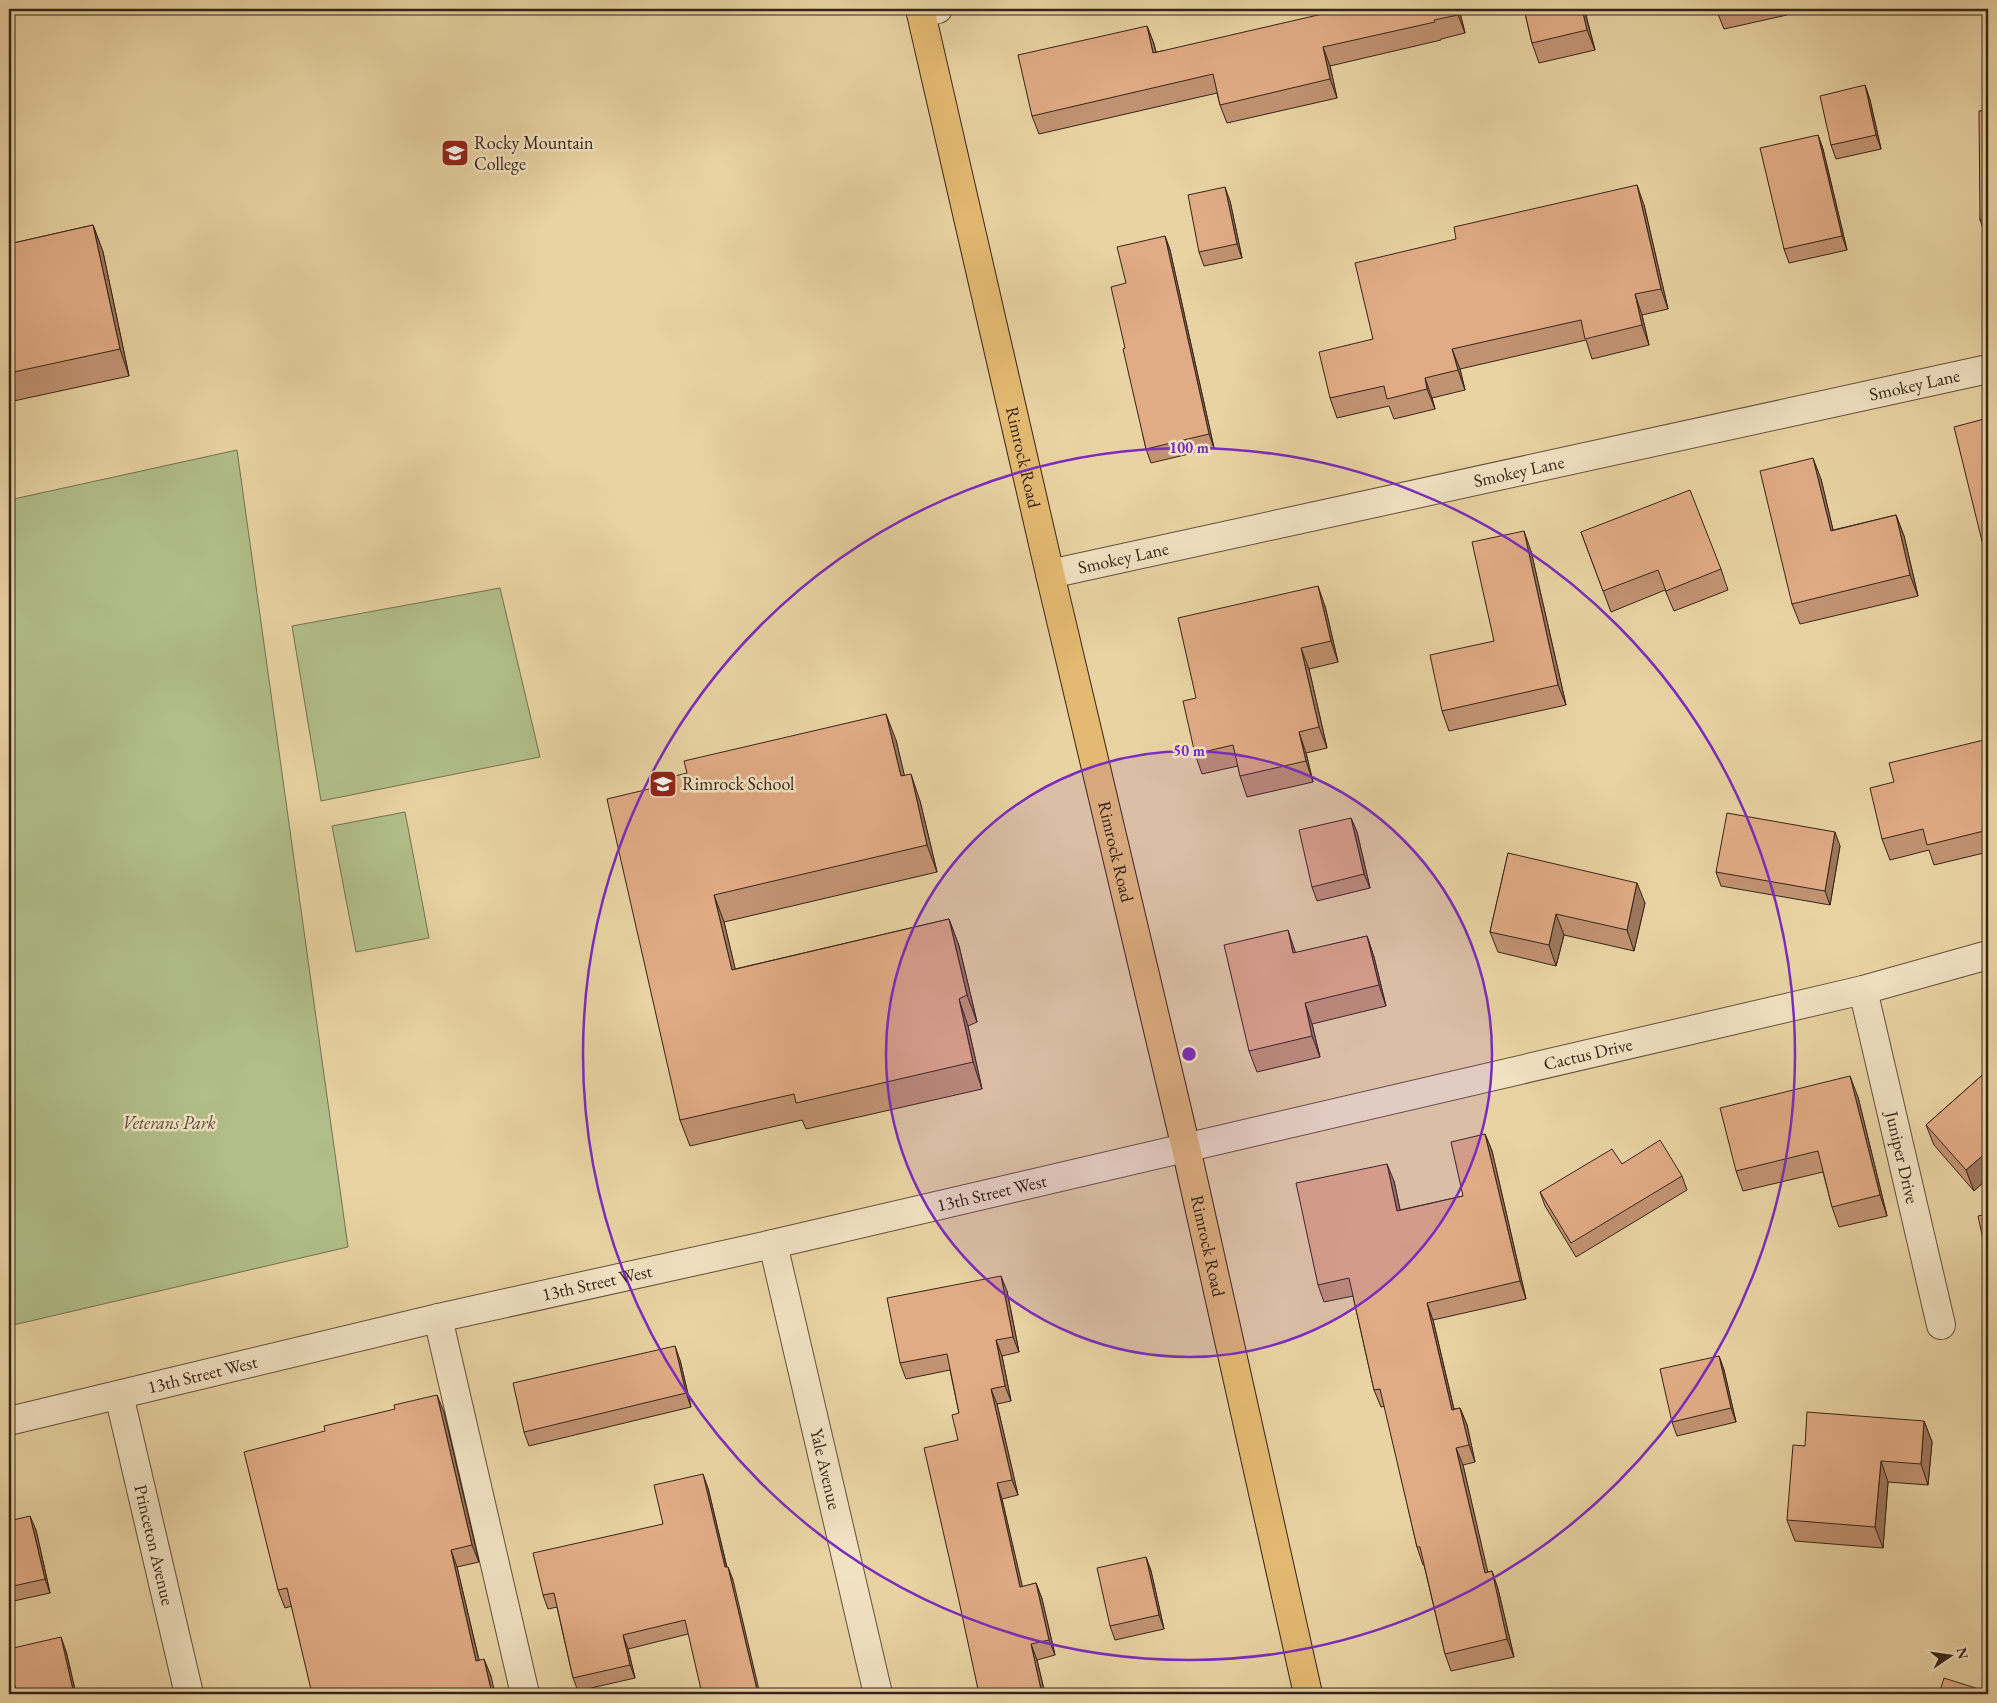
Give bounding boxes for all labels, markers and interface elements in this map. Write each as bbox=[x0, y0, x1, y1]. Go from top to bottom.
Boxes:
place label: Rocky Mountain College bbox=[474, 131, 594, 175]
school or university icon: Rocky Mountain College bbox=[440, 138, 470, 168]
street label: Smokey Lane bbox=[1867, 363, 1962, 406]
street label: Rimrock Road bbox=[1001, 404, 1047, 511]
text: 100 m bbox=[1169, 438, 1209, 457]
street label: Smokey Lane bbox=[1471, 450, 1566, 492]
street label: Smokey Lane bbox=[1076, 536, 1171, 579]
text: 50 m bbox=[1173, 741, 1205, 760]
school or university icon: Rimrock School bbox=[648, 769, 678, 799]
place label: Rimrock School bbox=[682, 772, 794, 795]
street label: Rimrock Road bbox=[1093, 799, 1140, 905]
street label: Cactus Drive bbox=[1541, 1032, 1634, 1075]
centre of rings bbox=[1180, 1045, 1198, 1063]
street label: Juniper Drive bbox=[1880, 1107, 1924, 1206]
park label: Veterans Park bbox=[122, 1111, 216, 1134]
street label: 13th Street West bbox=[934, 1168, 1049, 1216]
street label: Rimrock Road bbox=[1186, 1193, 1231, 1300]
street label: 13th Street West bbox=[540, 1259, 654, 1306]
street label: 13th Street West bbox=[145, 1350, 260, 1398]
street label: Yale Avenue bbox=[805, 1426, 847, 1512]
street label: Princeton Avenue bbox=[129, 1482, 180, 1607]
north arrow bbox=[1924, 1630, 1974, 1680]
text: N bbox=[1953, 1646, 1973, 1661]

